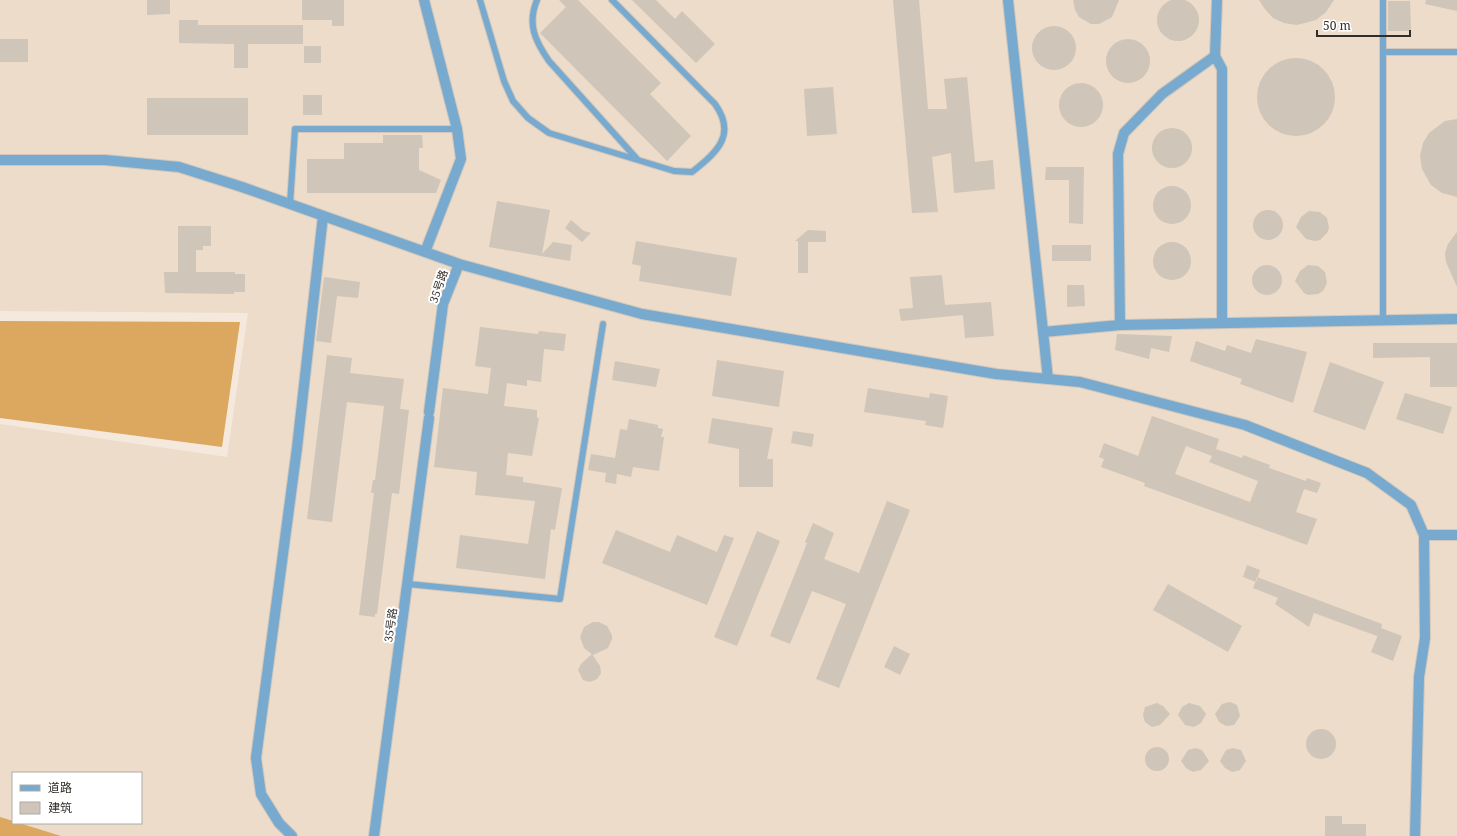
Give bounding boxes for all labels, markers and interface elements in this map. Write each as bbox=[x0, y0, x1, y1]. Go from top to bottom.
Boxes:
scale bar bbox=[1317, 12, 1410, 38]
text: 50 m bbox=[1323, 17, 1351, 34]
street label: 35号路 bbox=[425, 267, 451, 305]
street label: 35号路 bbox=[380, 607, 400, 643]
legend bbox=[12, 772, 142, 824]
text: 道路 bbox=[48, 779, 72, 796]
text: 建筑 bbox=[48, 799, 72, 816]

